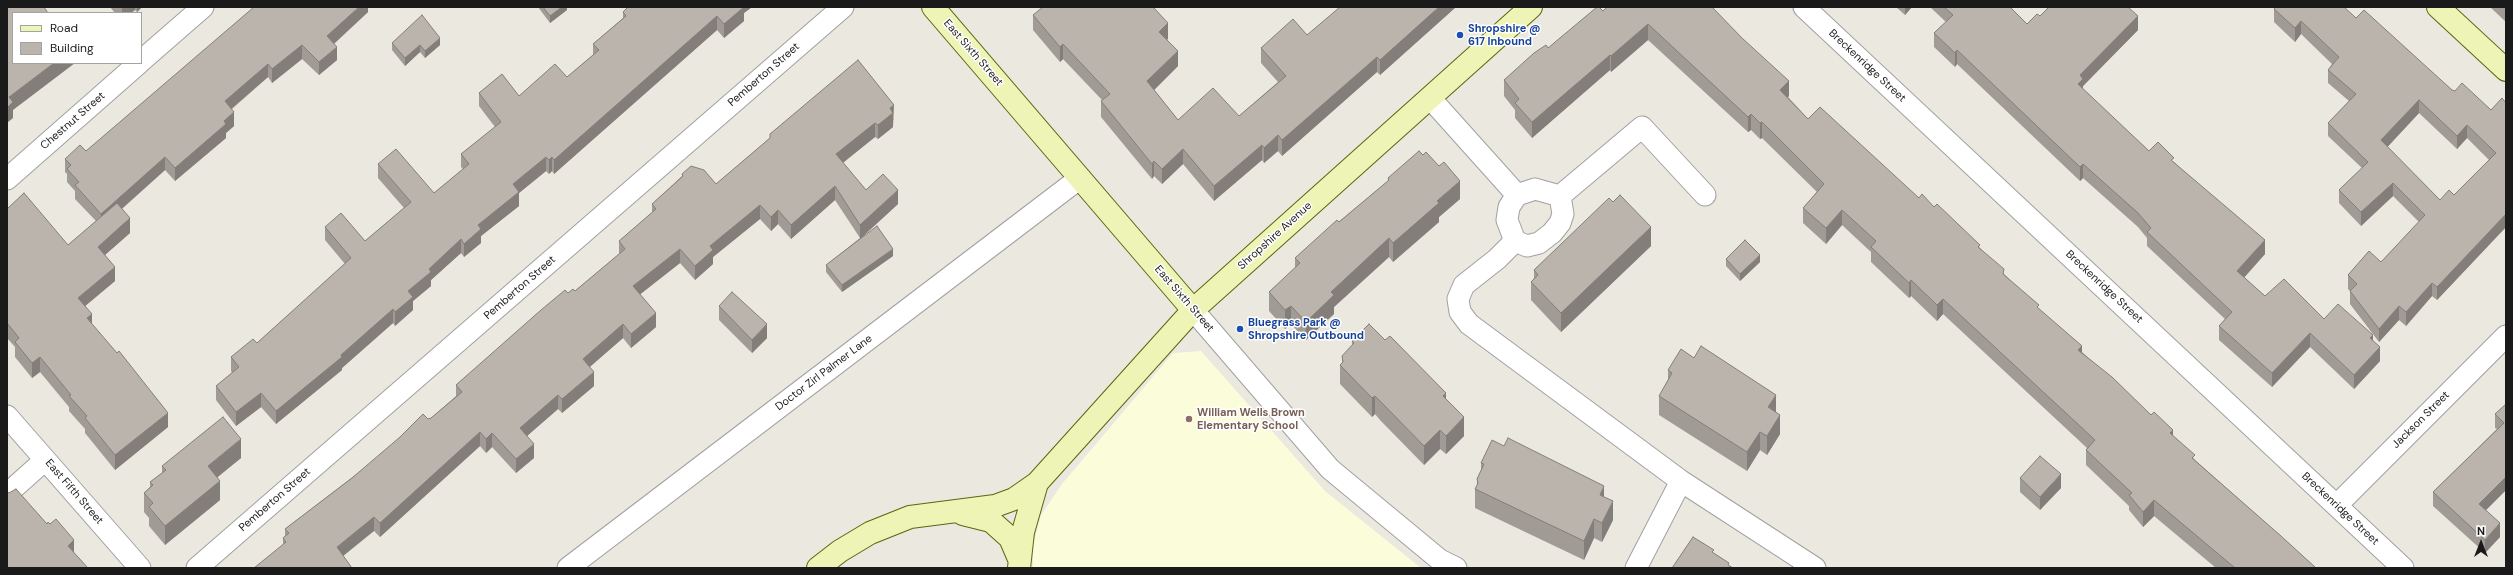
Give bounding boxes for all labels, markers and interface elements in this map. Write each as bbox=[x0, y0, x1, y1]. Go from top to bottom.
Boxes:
legend bbox=[12, 12, 142, 64]
street label: East Sixth Street bbox=[940, 17, 1006, 89]
text: Road bbox=[50, 20, 78, 36]
place label: Shropshire @ 617 Inbound bbox=[1468, 22, 1541, 48]
street label: Breckenridge Street bbox=[1826, 27, 1908, 105]
marker: Shropshire @ 617 Inbound bbox=[1455, 30, 1465, 40]
text: Building bbox=[50, 40, 94, 56]
street label: Pemberton Street bbox=[726, 40, 802, 110]
street label: Chestnut Street bbox=[38, 89, 108, 153]
street label: Shropshire Avenue bbox=[1235, 199, 1315, 273]
street label: Breckenridge Street bbox=[2063, 248, 2145, 326]
street label: Pemberton Street bbox=[482, 253, 558, 323]
street label: East Sixth Street bbox=[1151, 263, 1217, 335]
place label: Bluegrass Park @ Shropshire Outbound bbox=[1248, 316, 1364, 342]
marker: Bluegrass Park @ Shropshire Outbound bbox=[1235, 324, 1245, 334]
street label: Doctor Zirl Palmer Lane bbox=[773, 332, 875, 414]
street label: Jackson Street bbox=[2390, 389, 2452, 451]
place label: William Wells Brown Elementary School bbox=[1197, 406, 1305, 432]
marker: William Wells Brown Elementary School bbox=[1184, 414, 1194, 424]
street label: East Fifth Street bbox=[42, 457, 106, 527]
street label: Pemberton Street bbox=[237, 465, 313, 535]
street label: Breckenridge Street bbox=[2299, 470, 2381, 548]
north arrow bbox=[2461, 523, 2501, 563]
text: N bbox=[2477, 524, 2485, 538]

